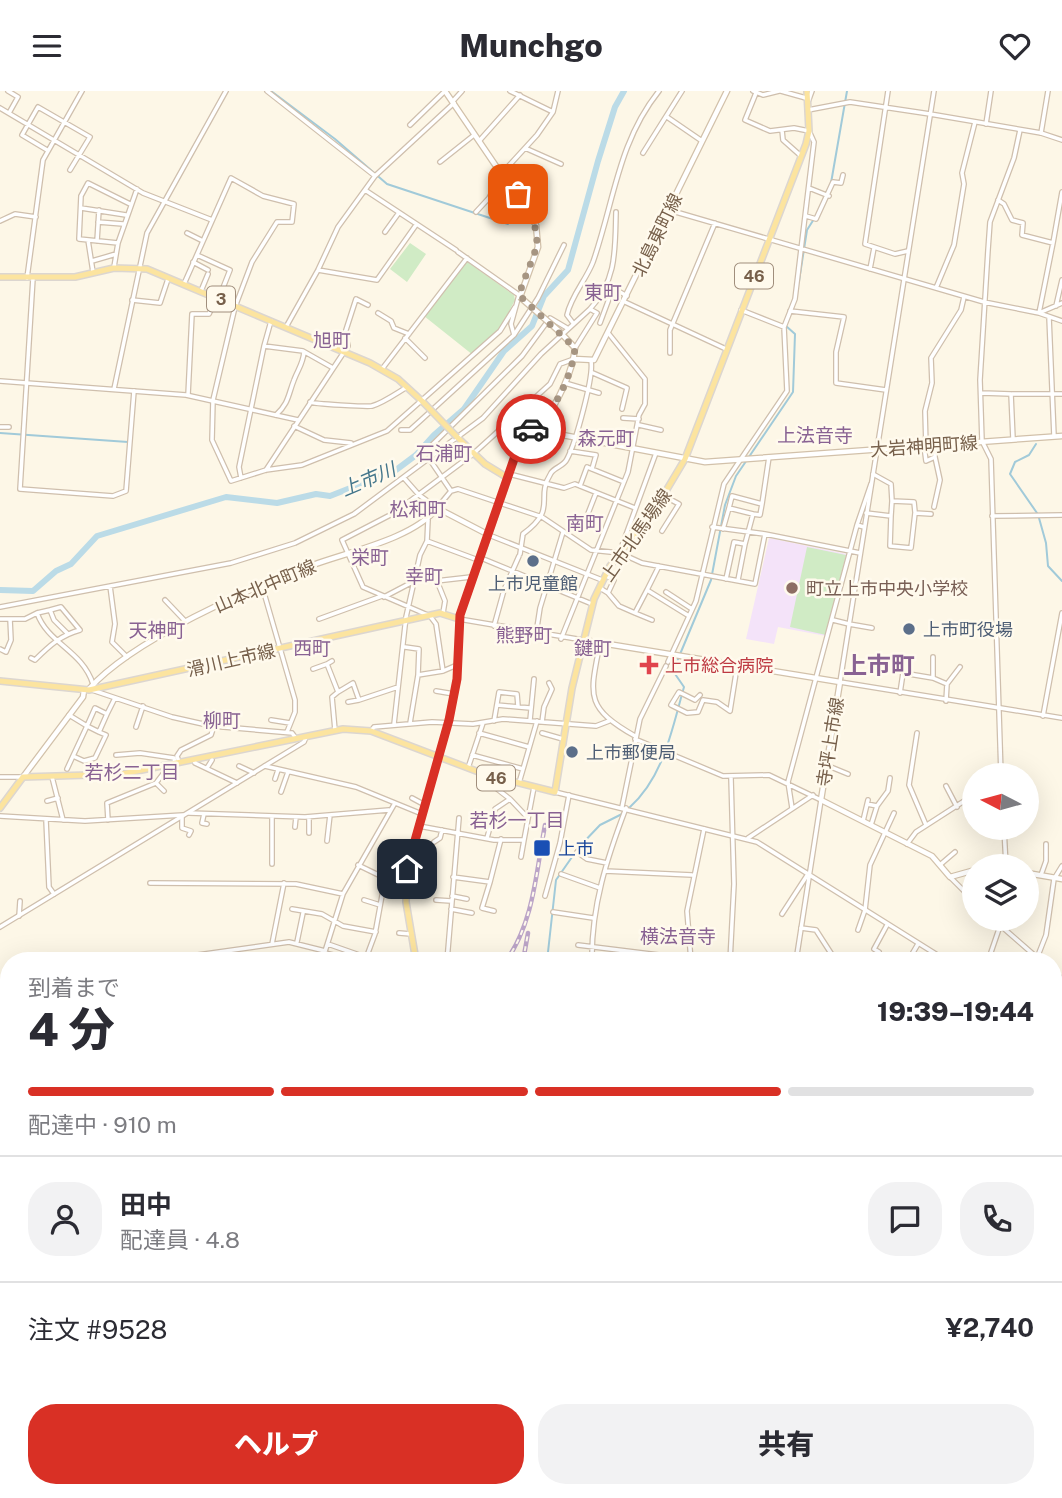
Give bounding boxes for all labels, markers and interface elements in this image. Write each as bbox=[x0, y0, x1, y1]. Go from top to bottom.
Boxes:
icon: menu bbox=[28, 27, 66, 65]
text: Munchgo bbox=[459, 27, 603, 64]
icon: heart bbox=[996, 27, 1034, 65]
pin bbox=[488, 164, 548, 224]
icon: bag bbox=[499, 175, 537, 213]
street label: 北島東町線 bbox=[628, 190, 686, 280]
road number: 46 bbox=[735, 263, 773, 288]
district label: 東町 bbox=[584, 281, 622, 303]
road number: 3 bbox=[207, 287, 235, 311]
district label: 旭町 bbox=[313, 329, 351, 351]
courier bbox=[496, 394, 566, 464]
icon: car bbox=[512, 410, 550, 448]
district label: 上法音寺 bbox=[777, 424, 853, 446]
district label: 森元町 bbox=[577, 427, 635, 449]
street label: 大岩神明町線 bbox=[869, 432, 979, 460]
district label: 石浦町 bbox=[415, 442, 473, 464]
water label: 上市川 bbox=[337, 457, 400, 500]
street label: 上市北馬場線 bbox=[596, 485, 676, 585]
district label: 松和町 bbox=[389, 498, 447, 520]
district label: 南町 bbox=[566, 512, 604, 534]
district label: 栄町 bbox=[351, 546, 389, 568]
marker: 上市児童館 bbox=[525, 553, 541, 569]
street label: 山本北中町線 bbox=[211, 555, 319, 617]
district label: 幸町 bbox=[405, 565, 443, 587]
place label: 上市児童館 bbox=[488, 573, 578, 594]
place label: 町立上市中央小学校 bbox=[806, 578, 968, 599]
marker: 町立上市中央小学校 bbox=[784, 580, 800, 596]
district label: 天神町 bbox=[128, 619, 186, 641]
place label: 上市町役場 bbox=[923, 619, 1013, 640]
marker: 上市町役場 bbox=[901, 621, 917, 637]
district label: 熊野町 bbox=[495, 624, 553, 646]
district label: 西町 bbox=[293, 637, 331, 659]
district label: 鍵町 bbox=[574, 637, 612, 659]
street label: 滑川上市線 bbox=[185, 640, 277, 680]
district label: 上市町 bbox=[843, 651, 915, 679]
marker: 上市総合病院 bbox=[639, 655, 659, 675]
place label: 上市総合病院 bbox=[665, 655, 773, 676]
street label: 寺坪上市線 bbox=[813, 696, 847, 788]
district label: 柳町 bbox=[203, 709, 241, 731]
place label: 上市郵便局 bbox=[586, 742, 676, 763]
marker: 上市郵便局 bbox=[564, 744, 580, 760]
district label: 若杉二丁目 bbox=[84, 761, 180, 783]
north arrow bbox=[962, 763, 1040, 840]
map controls bbox=[962, 763, 1039, 931]
road number: 46 bbox=[477, 765, 515, 791]
district label: 若杉一丁目 bbox=[469, 809, 565, 831]
marker: 上市 bbox=[532, 838, 552, 858]
place label: 上市 bbox=[558, 838, 594, 859]
pin bbox=[377, 839, 437, 899]
icon: home bbox=[388, 850, 426, 888]
button: layers bbox=[962, 854, 1039, 931]
district label: 横法音寺 bbox=[640, 925, 716, 947]
text: 到着まで bbox=[28, 974, 120, 1001]
text: 19:39–19:44 bbox=[877, 996, 1034, 1027]
text: 4 分 bbox=[28, 1002, 115, 1056]
text: 配達中 · 910 m bbox=[28, 1111, 177, 1138]
button: person bbox=[28, 1182, 102, 1256]
button: chat bbox=[868, 1182, 942, 1256]
button: phone bbox=[960, 1182, 1034, 1256]
text: 田中 bbox=[120, 1189, 172, 1220]
text: 配達員 · 4.8 bbox=[120, 1226, 240, 1253]
text: ¥2,740 bbox=[946, 1312, 1034, 1343]
text: 注文 #9528 bbox=[28, 1314, 167, 1345]
button: ヘルプ bbox=[28, 1404, 524, 1484]
button: 共有 bbox=[538, 1404, 1034, 1484]

